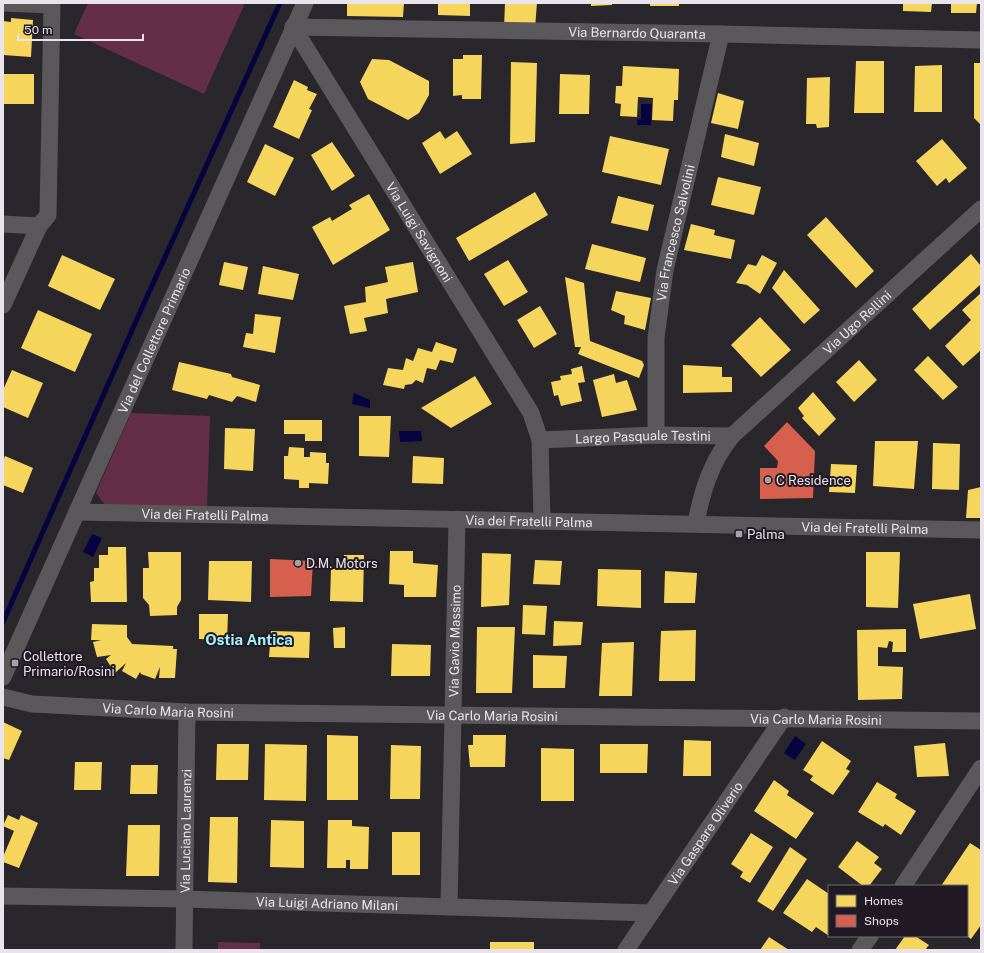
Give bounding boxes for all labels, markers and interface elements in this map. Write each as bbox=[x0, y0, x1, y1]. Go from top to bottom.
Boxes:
scale bar bbox=[18, 16, 143, 42]
text: 50 m bbox=[24, 23, 52, 37]
street label: Via Bernardo Quaranta bbox=[568, 24, 706, 41]
street label: Via Francesco Salvolini bbox=[653, 163, 697, 302]
street label: Via Luigi Savignoni bbox=[383, 180, 456, 285]
street label: Via del Collettore Primario bbox=[115, 265, 193, 415]
street label: Via Ugo Rellini bbox=[820, 287, 894, 357]
street label: Largo Pasquale Testini bbox=[575, 427, 711, 446]
place label: C Residence bbox=[776, 473, 851, 488]
marker: C Residence bbox=[763, 475, 773, 485]
street label: Via dei Fratelli Palma bbox=[141, 506, 269, 523]
street label: Via dei Fratelli Palma bbox=[465, 512, 593, 530]
street label: Via dei Fratelli Palma bbox=[801, 519, 929, 536]
place label: Palma bbox=[747, 527, 785, 542]
marker: Palma bbox=[734, 529, 744, 539]
place label: D.M. Motors bbox=[306, 556, 378, 571]
marker: D.M. Motors bbox=[293, 558, 303, 568]
street label: Via Gavio Massimo bbox=[446, 585, 463, 698]
district label: Ostia Antica bbox=[205, 631, 293, 648]
place label: Collettore Primario/Rosini bbox=[23, 649, 115, 679]
marker: Collettore Primario/Rosini bbox=[10, 658, 20, 668]
street label: Via Carlo Maria Rosini bbox=[102, 700, 234, 720]
street label: Via Carlo Maria Rosini bbox=[426, 707, 558, 724]
street label: Via Carlo Maria Rosini bbox=[750, 711, 882, 727]
street label: Via Luciano Laurenzi bbox=[177, 769, 194, 893]
street label: Via Gaspare Oliverio bbox=[665, 779, 746, 888]
legend bbox=[828, 885, 968, 937]
street label: Via Luigi Adriano Milani bbox=[256, 894, 398, 913]
text: Homes bbox=[864, 894, 903, 908]
text: Shops bbox=[864, 914, 899, 928]

